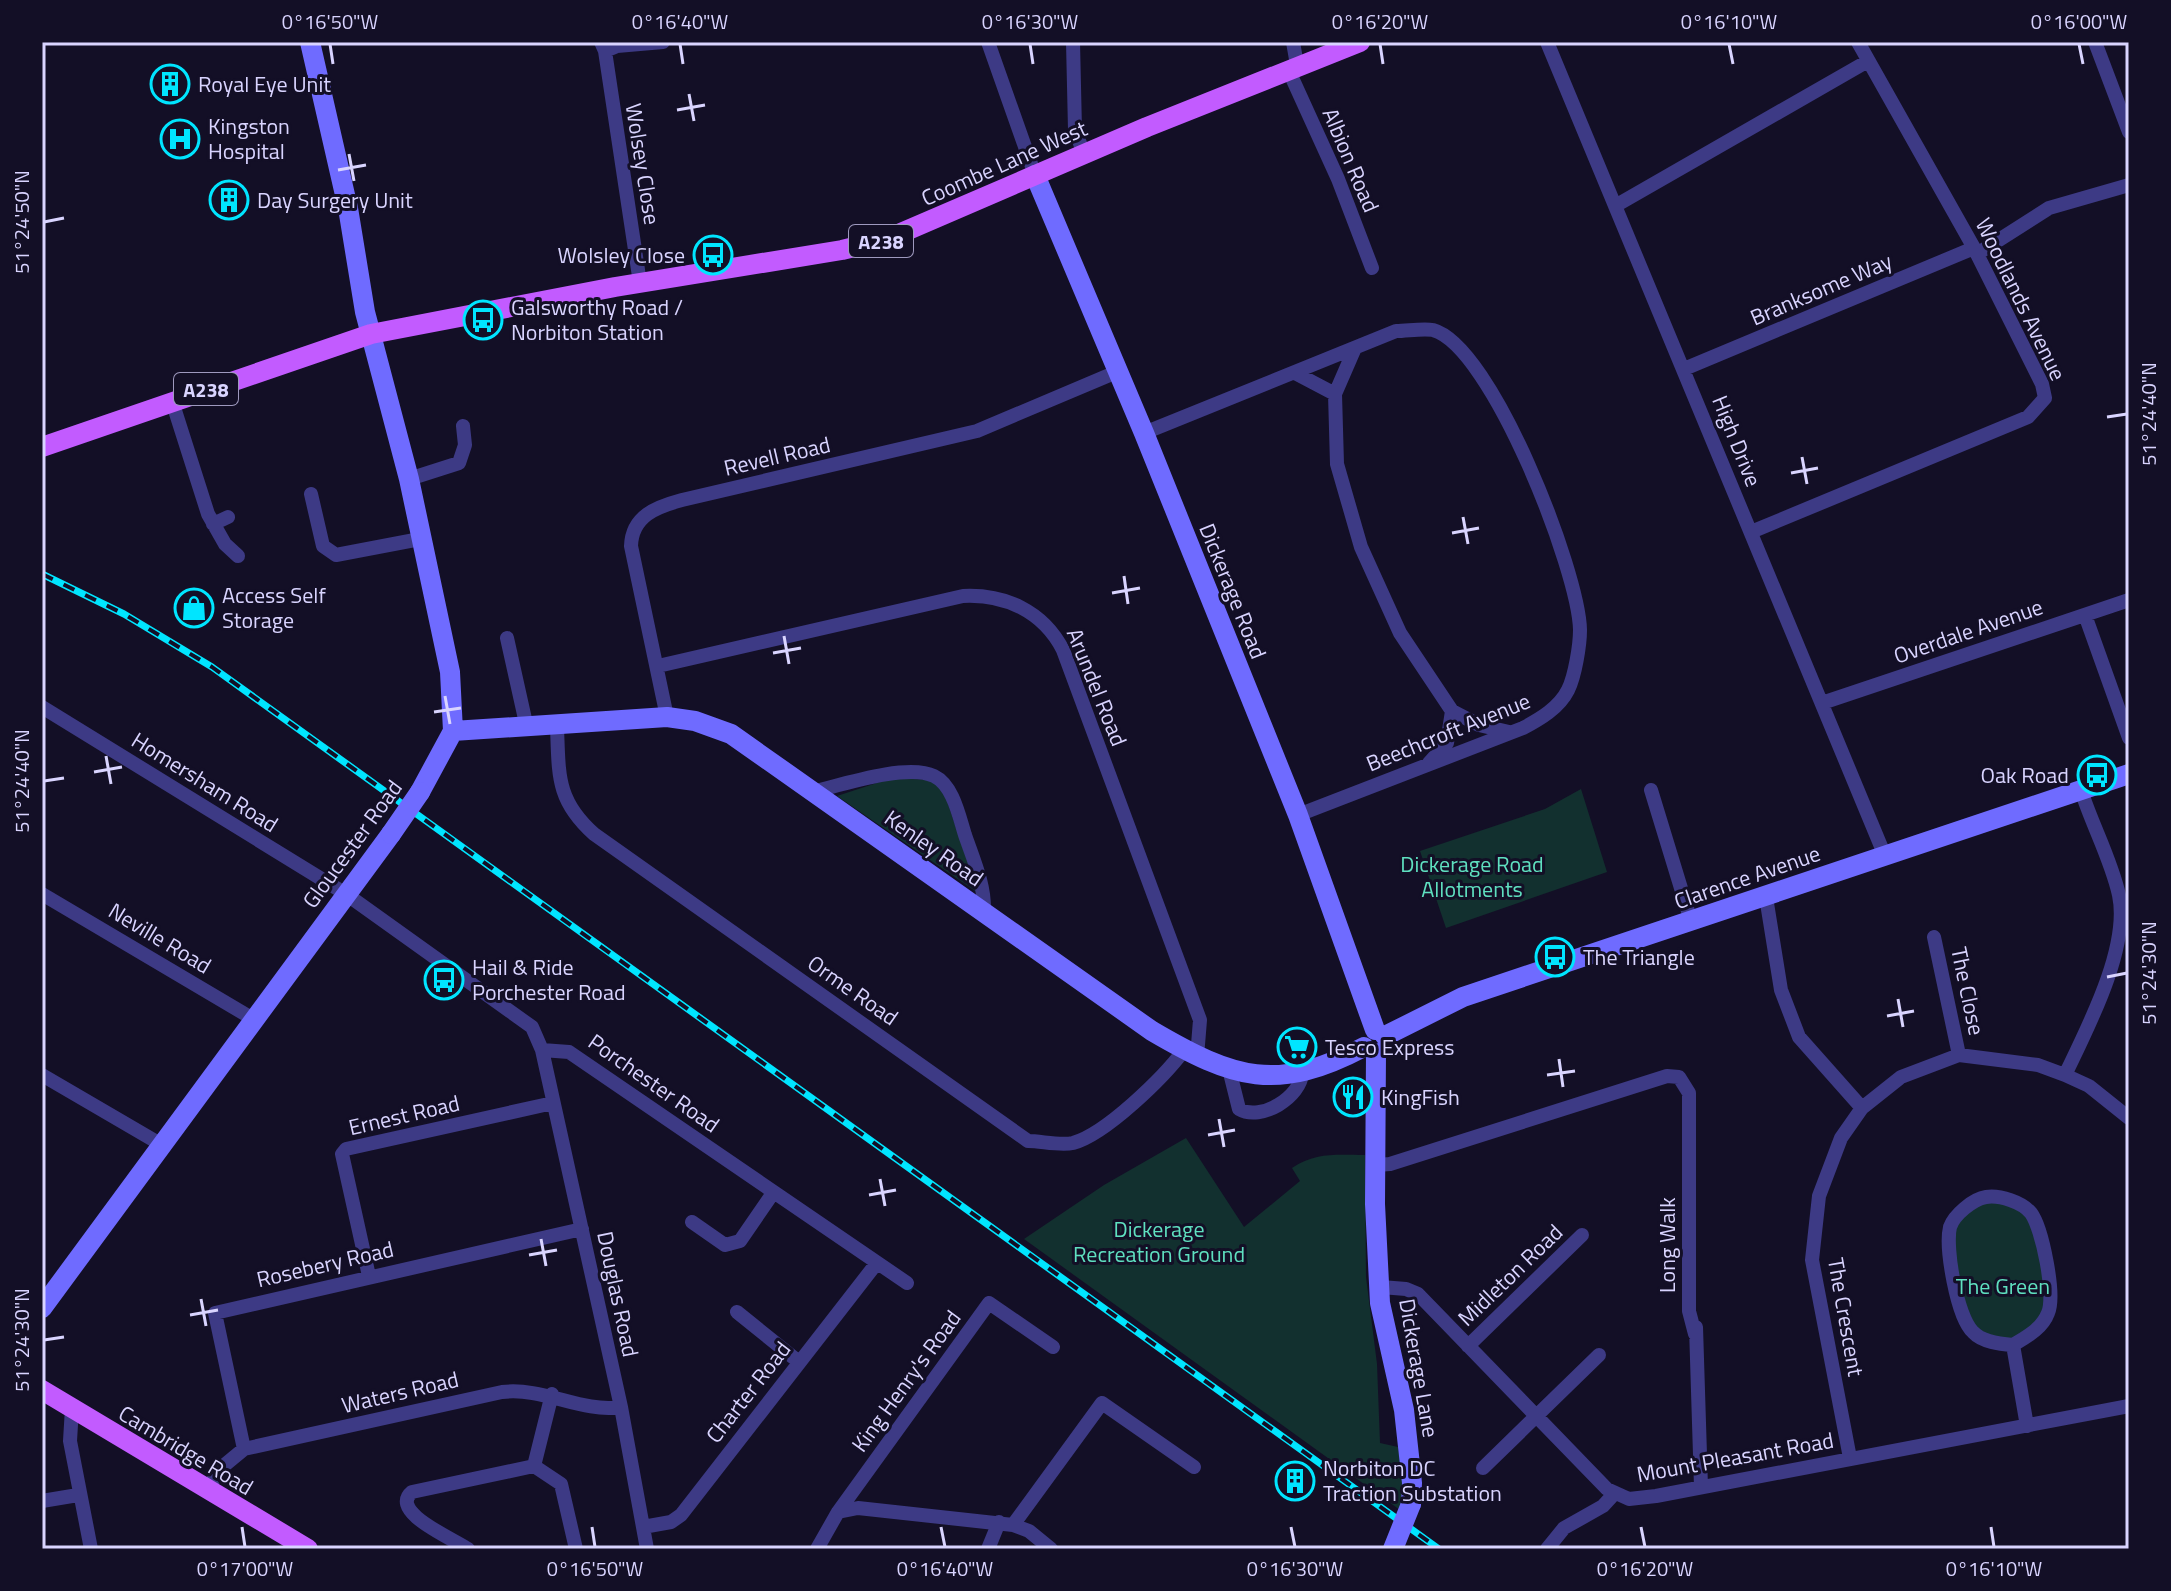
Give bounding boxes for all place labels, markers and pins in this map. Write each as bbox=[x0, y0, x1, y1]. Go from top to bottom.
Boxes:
building icon: Royal Eye Unit bbox=[149, 63, 191, 105]
place label: Royal Eye Unit bbox=[198, 67, 331, 101]
place label: Kingston Hospital bbox=[208, 109, 290, 168]
hospital icon: Kingston Hospital bbox=[159, 118, 201, 160]
building icon: Day Surgery Unit bbox=[208, 179, 250, 221]
place label: Day Surgery Unit bbox=[257, 183, 413, 217]
bus stop icon: Wolsley Close bbox=[692, 234, 734, 276]
place label: Wolsley Close bbox=[558, 238, 685, 272]
place label: Galsworthy Road / Norbiton Station bbox=[511, 290, 683, 349]
bus stop icon: Galsworthy Road / Norbiton Station bbox=[462, 299, 504, 341]
place label: Access Self Storage bbox=[222, 578, 326, 637]
shop icon: Access Self Storage bbox=[173, 587, 215, 629]
bus stop icon: Oak Road bbox=[2076, 754, 2118, 796]
place label: Oak Road bbox=[1980, 758, 2069, 792]
bus stop icon: The Triangle bbox=[1534, 936, 1576, 978]
place label: The Triangle bbox=[1583, 940, 1695, 974]
place label: Hail & Ride Porchester Road bbox=[472, 950, 626, 1009]
bus stop icon: Hail & Ride Porchester Road bbox=[423, 959, 465, 1001]
supermarket icon: Tesco Express bbox=[1276, 1026, 1318, 1068]
place label: Tesco Express bbox=[1325, 1030, 1455, 1064]
restaurant icon: KingFish bbox=[1332, 1076, 1374, 1118]
place label: KingFish bbox=[1381, 1080, 1460, 1114]
place label: Norbiton DC Traction Substation bbox=[1323, 1451, 1502, 1510]
building icon: Norbiton DC Traction Substation bbox=[1274, 1460, 1316, 1502]

